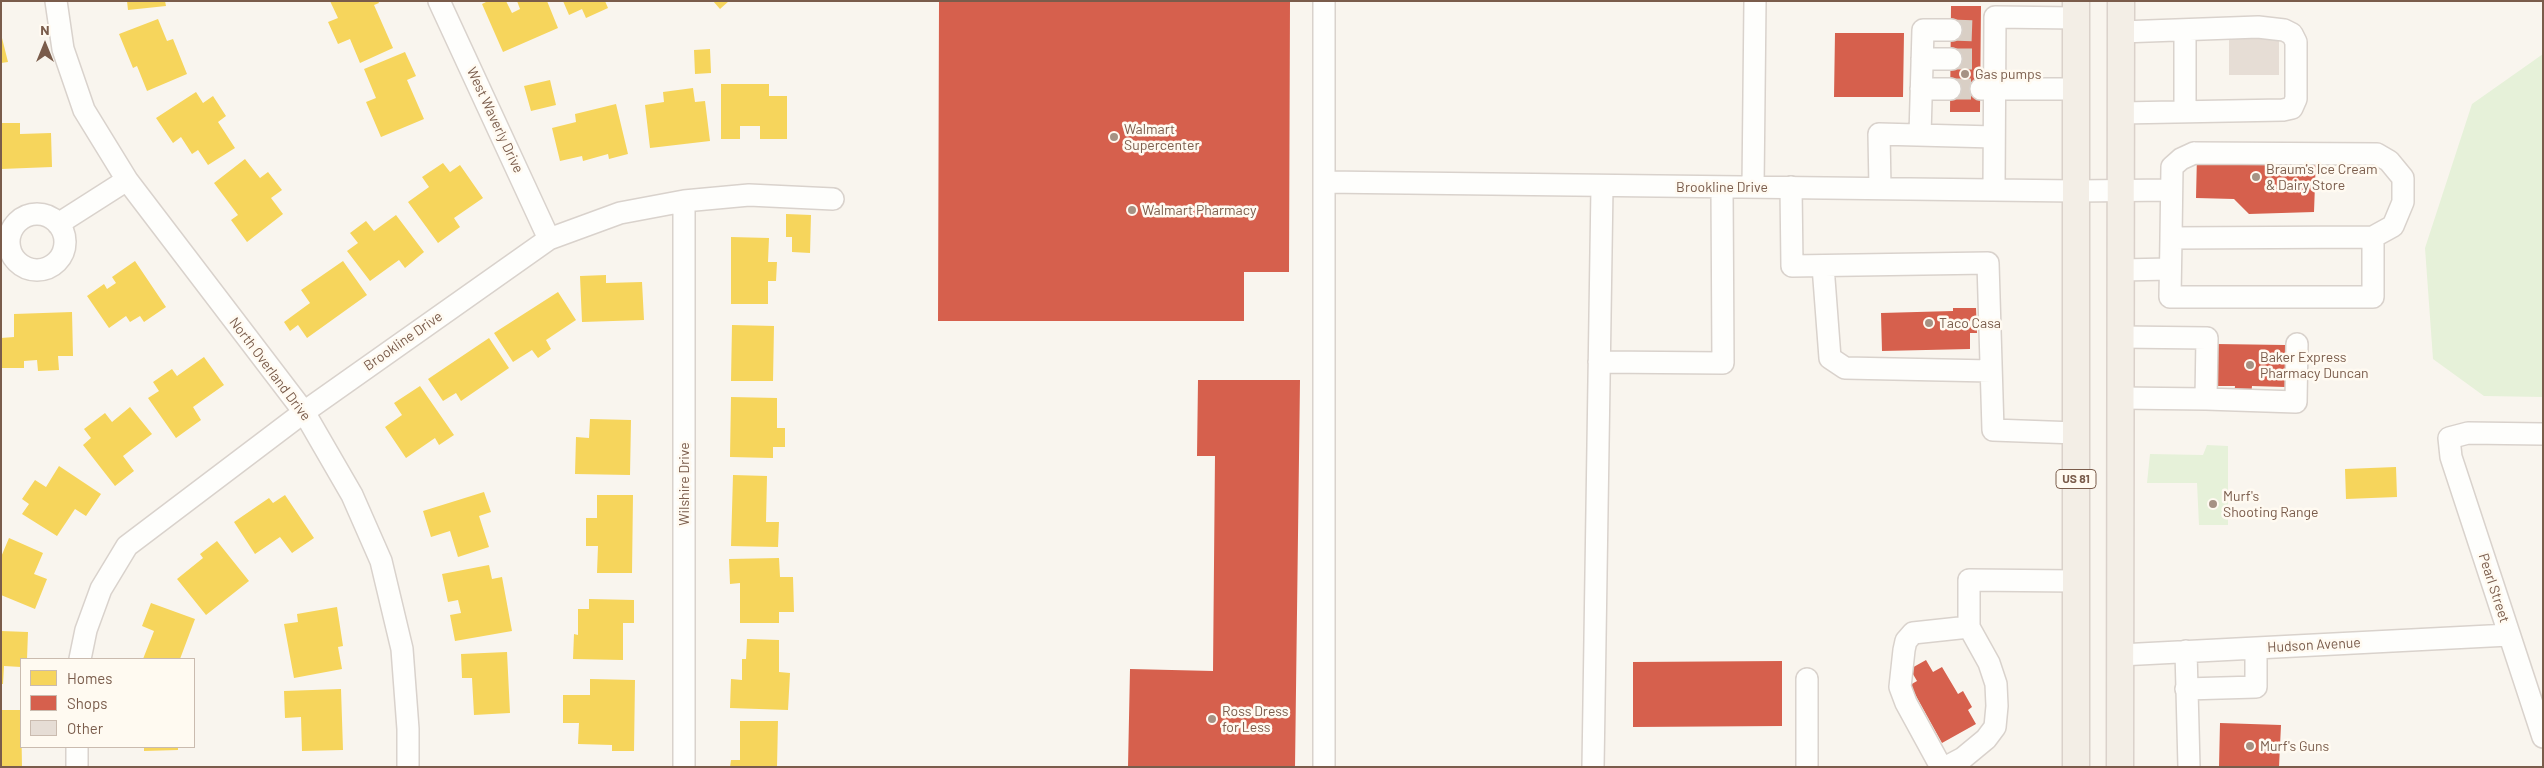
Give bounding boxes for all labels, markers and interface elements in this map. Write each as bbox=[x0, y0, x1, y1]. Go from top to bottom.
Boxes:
north arrow bbox=[20, 20, 70, 70]
text: N bbox=[40, 21, 50, 38]
street label: West Waverly Drive bbox=[463, 64, 527, 176]
place label: Gas pumps bbox=[1975, 66, 2041, 82]
marker: Gas pumps bbox=[1959, 68, 1971, 80]
place label: Walmart Supercenter bbox=[1124, 121, 1199, 154]
marker: Walmart Supercenter bbox=[1108, 131, 1120, 143]
place label: Braum's Ice Cream & Dairy Store bbox=[2266, 161, 2377, 193]
marker: Braum's Ice Cream & Dairy Store bbox=[2250, 171, 2262, 183]
street label: Brookline Drive bbox=[1676, 179, 1768, 195]
place label: Walmart Pharmacy bbox=[1142, 202, 1256, 218]
marker: Walmart Pharmacy bbox=[1126, 204, 1138, 216]
street label: Brookline Drive bbox=[361, 308, 445, 374]
street label: North Overland Drive bbox=[226, 314, 314, 424]
place label: Taco Casa bbox=[1939, 315, 2001, 331]
marker: Taco Casa bbox=[1923, 317, 1935, 329]
place label: Baker Express Pharmacy Duncan bbox=[2260, 349, 2369, 382]
marker: Baker Express Pharmacy Duncan bbox=[2244, 359, 2256, 371]
street label: Wilshire Drive bbox=[676, 442, 692, 526]
road number: US 81 bbox=[2056, 469, 2096, 488]
place label: Murf's Shooting Range bbox=[2223, 488, 2319, 520]
marker: Murf's Shooting Range bbox=[2207, 498, 2219, 510]
street label: Pearl Street bbox=[2475, 551, 2513, 625]
street label: Hudson Avenue bbox=[2267, 634, 2361, 656]
legend bbox=[20, 658, 195, 748]
text: Homes bbox=[67, 669, 112, 687]
text: Shops bbox=[67, 694, 107, 712]
place label: Ross Dress for Less bbox=[1222, 703, 1288, 736]
marker: Ross Dress for Less bbox=[1206, 713, 1218, 725]
text: Other bbox=[67, 719, 103, 737]
place label: Murf's Guns bbox=[2260, 738, 2329, 754]
marker: Murf's Guns bbox=[2244, 740, 2256, 752]

